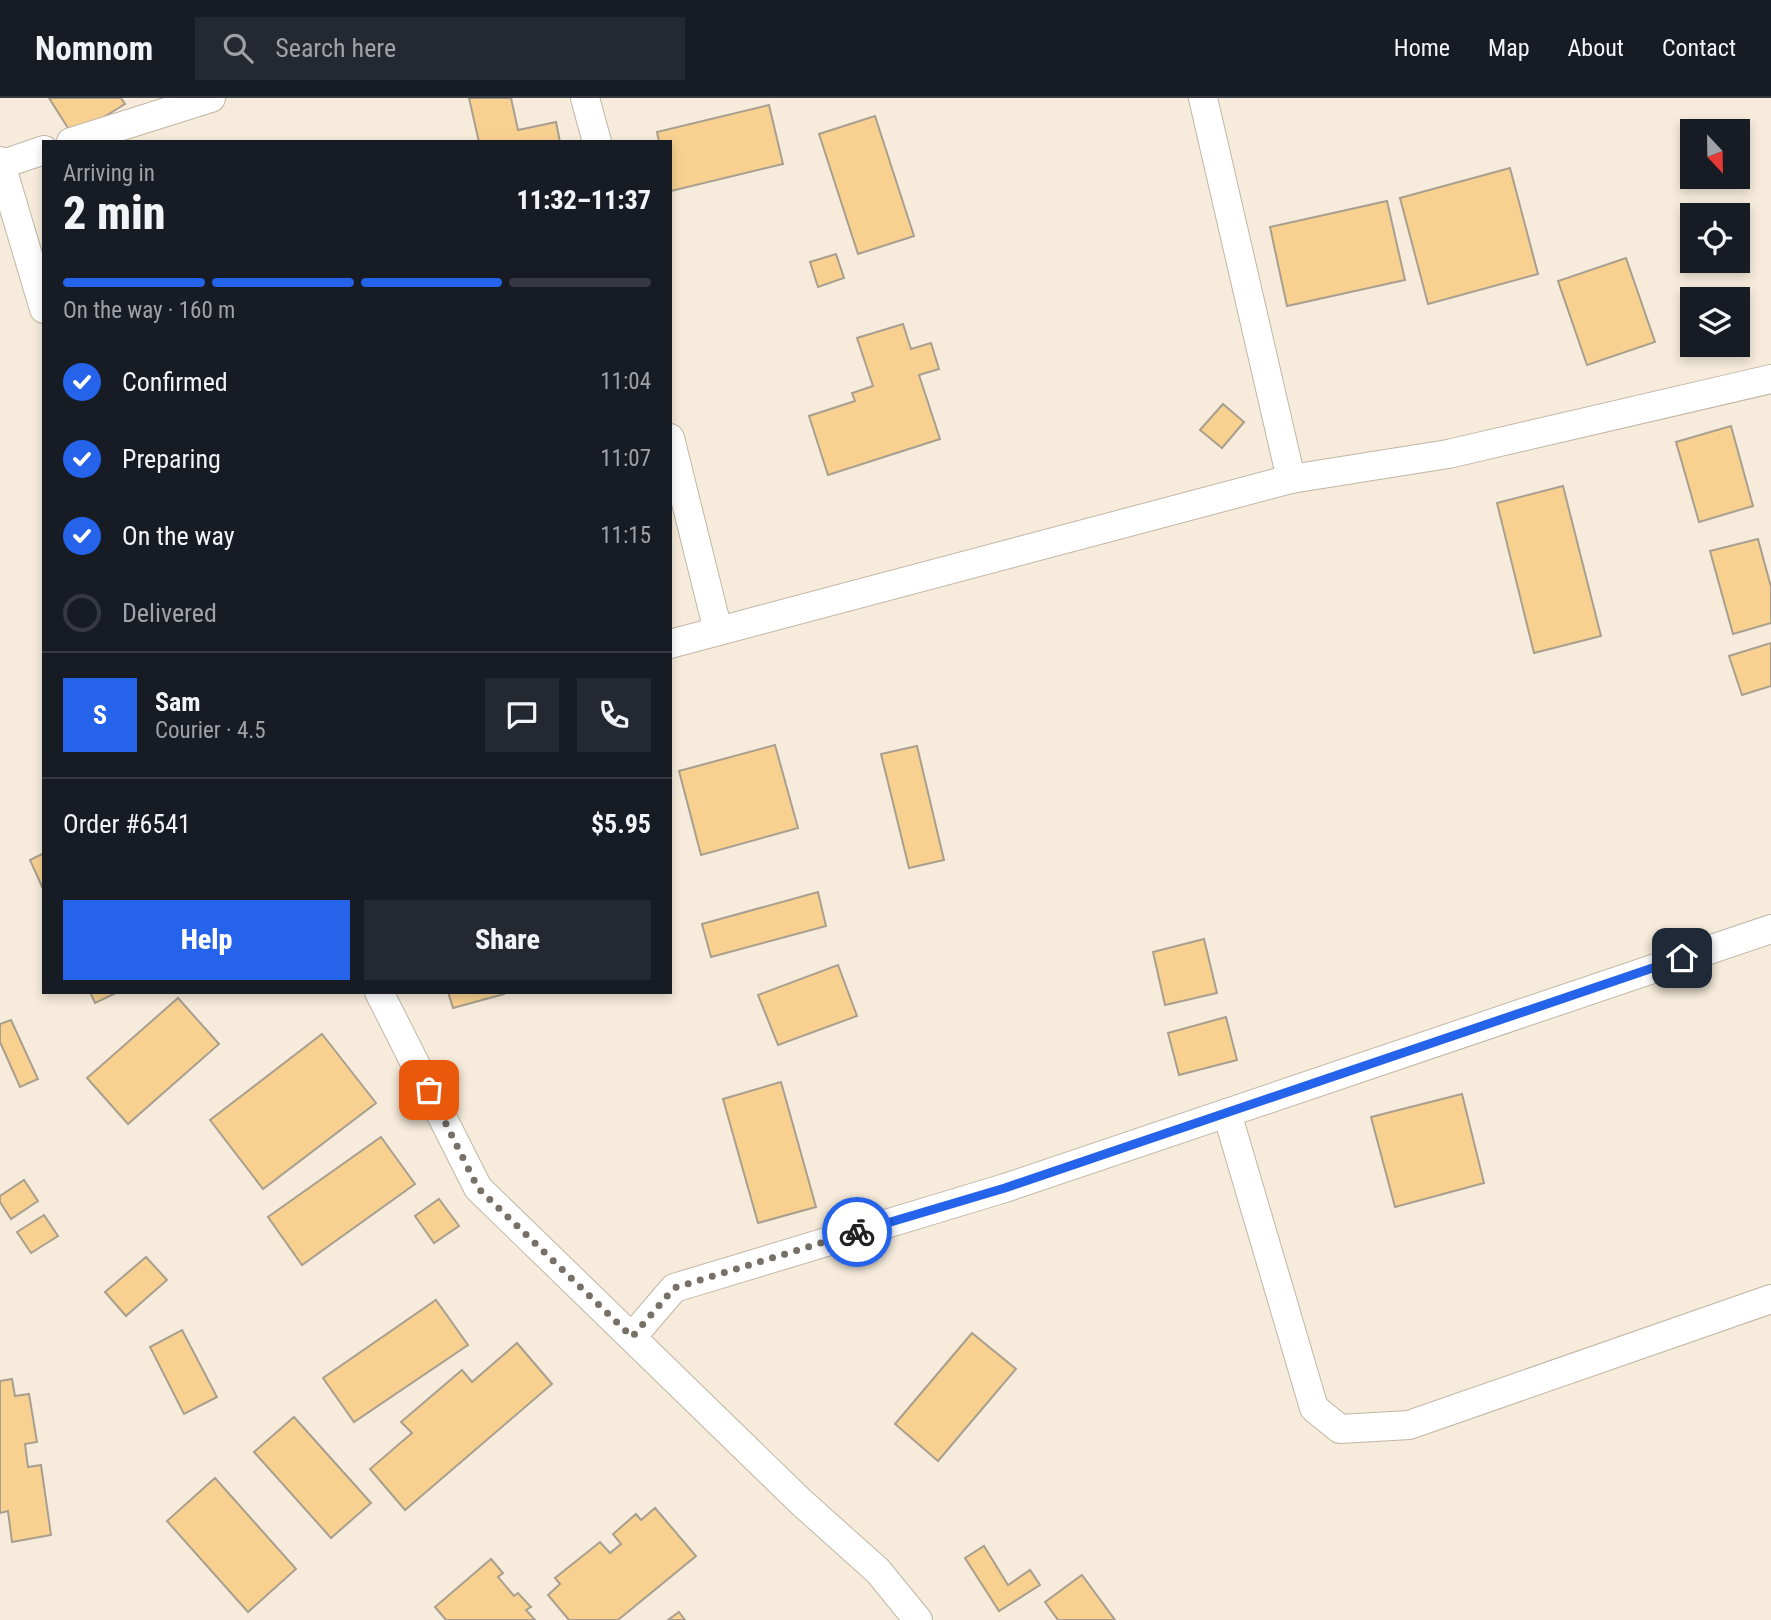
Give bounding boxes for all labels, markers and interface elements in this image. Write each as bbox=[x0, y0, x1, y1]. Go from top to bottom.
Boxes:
search box bbox=[195, 17, 685, 80]
text: Nomnom bbox=[35, 29, 153, 68]
icon: search bbox=[219, 29, 257, 67]
text: Search here bbox=[275, 33, 396, 63]
text: Home bbox=[1394, 34, 1450, 62]
text: Map bbox=[1488, 34, 1530, 62]
text: About bbox=[1568, 34, 1624, 62]
text: Contact bbox=[1662, 34, 1736, 62]
north arrow bbox=[1680, 119, 1750, 189]
map controls bbox=[1680, 119, 1750, 357]
text: Arriving in bbox=[63, 160, 155, 187]
text: 11:32–11:37 bbox=[517, 185, 651, 215]
text: 2 min bbox=[63, 186, 166, 240]
button: locate bbox=[1680, 203, 1750, 273]
button: layers bbox=[1680, 287, 1750, 357]
text: On the way · 160 m bbox=[63, 297, 235, 324]
icon: check bbox=[63, 363, 101, 401]
text: Confirmed bbox=[122, 367, 228, 397]
text: 11:04 bbox=[600, 368, 651, 395]
icon: check bbox=[63, 440, 101, 478]
text: Preparing bbox=[122, 444, 221, 474]
text: 11:07 bbox=[600, 445, 651, 472]
icon: check bbox=[63, 517, 101, 555]
text: On the way bbox=[122, 521, 235, 551]
text: 11:15 bbox=[600, 522, 651, 549]
text: Delivered bbox=[122, 598, 217, 628]
button: chat bbox=[485, 678, 559, 752]
button: phone bbox=[577, 678, 651, 752]
text: Sam bbox=[155, 687, 201, 717]
text: S bbox=[93, 700, 107, 730]
text: Courier · 4.5 bbox=[155, 717, 266, 744]
text: Order #6541 bbox=[63, 809, 191, 839]
text: $5.95 bbox=[591, 809, 651, 839]
button: Help bbox=[63, 900, 350, 980]
button: Share bbox=[364, 900, 651, 980]
pin bbox=[1652, 928, 1712, 988]
icon: home bbox=[1663, 939, 1701, 977]
pin bbox=[399, 1060, 459, 1120]
icon: bag bbox=[410, 1071, 448, 1109]
courier bbox=[822, 1197, 892, 1267]
icon: bike bbox=[838, 1213, 876, 1251]

